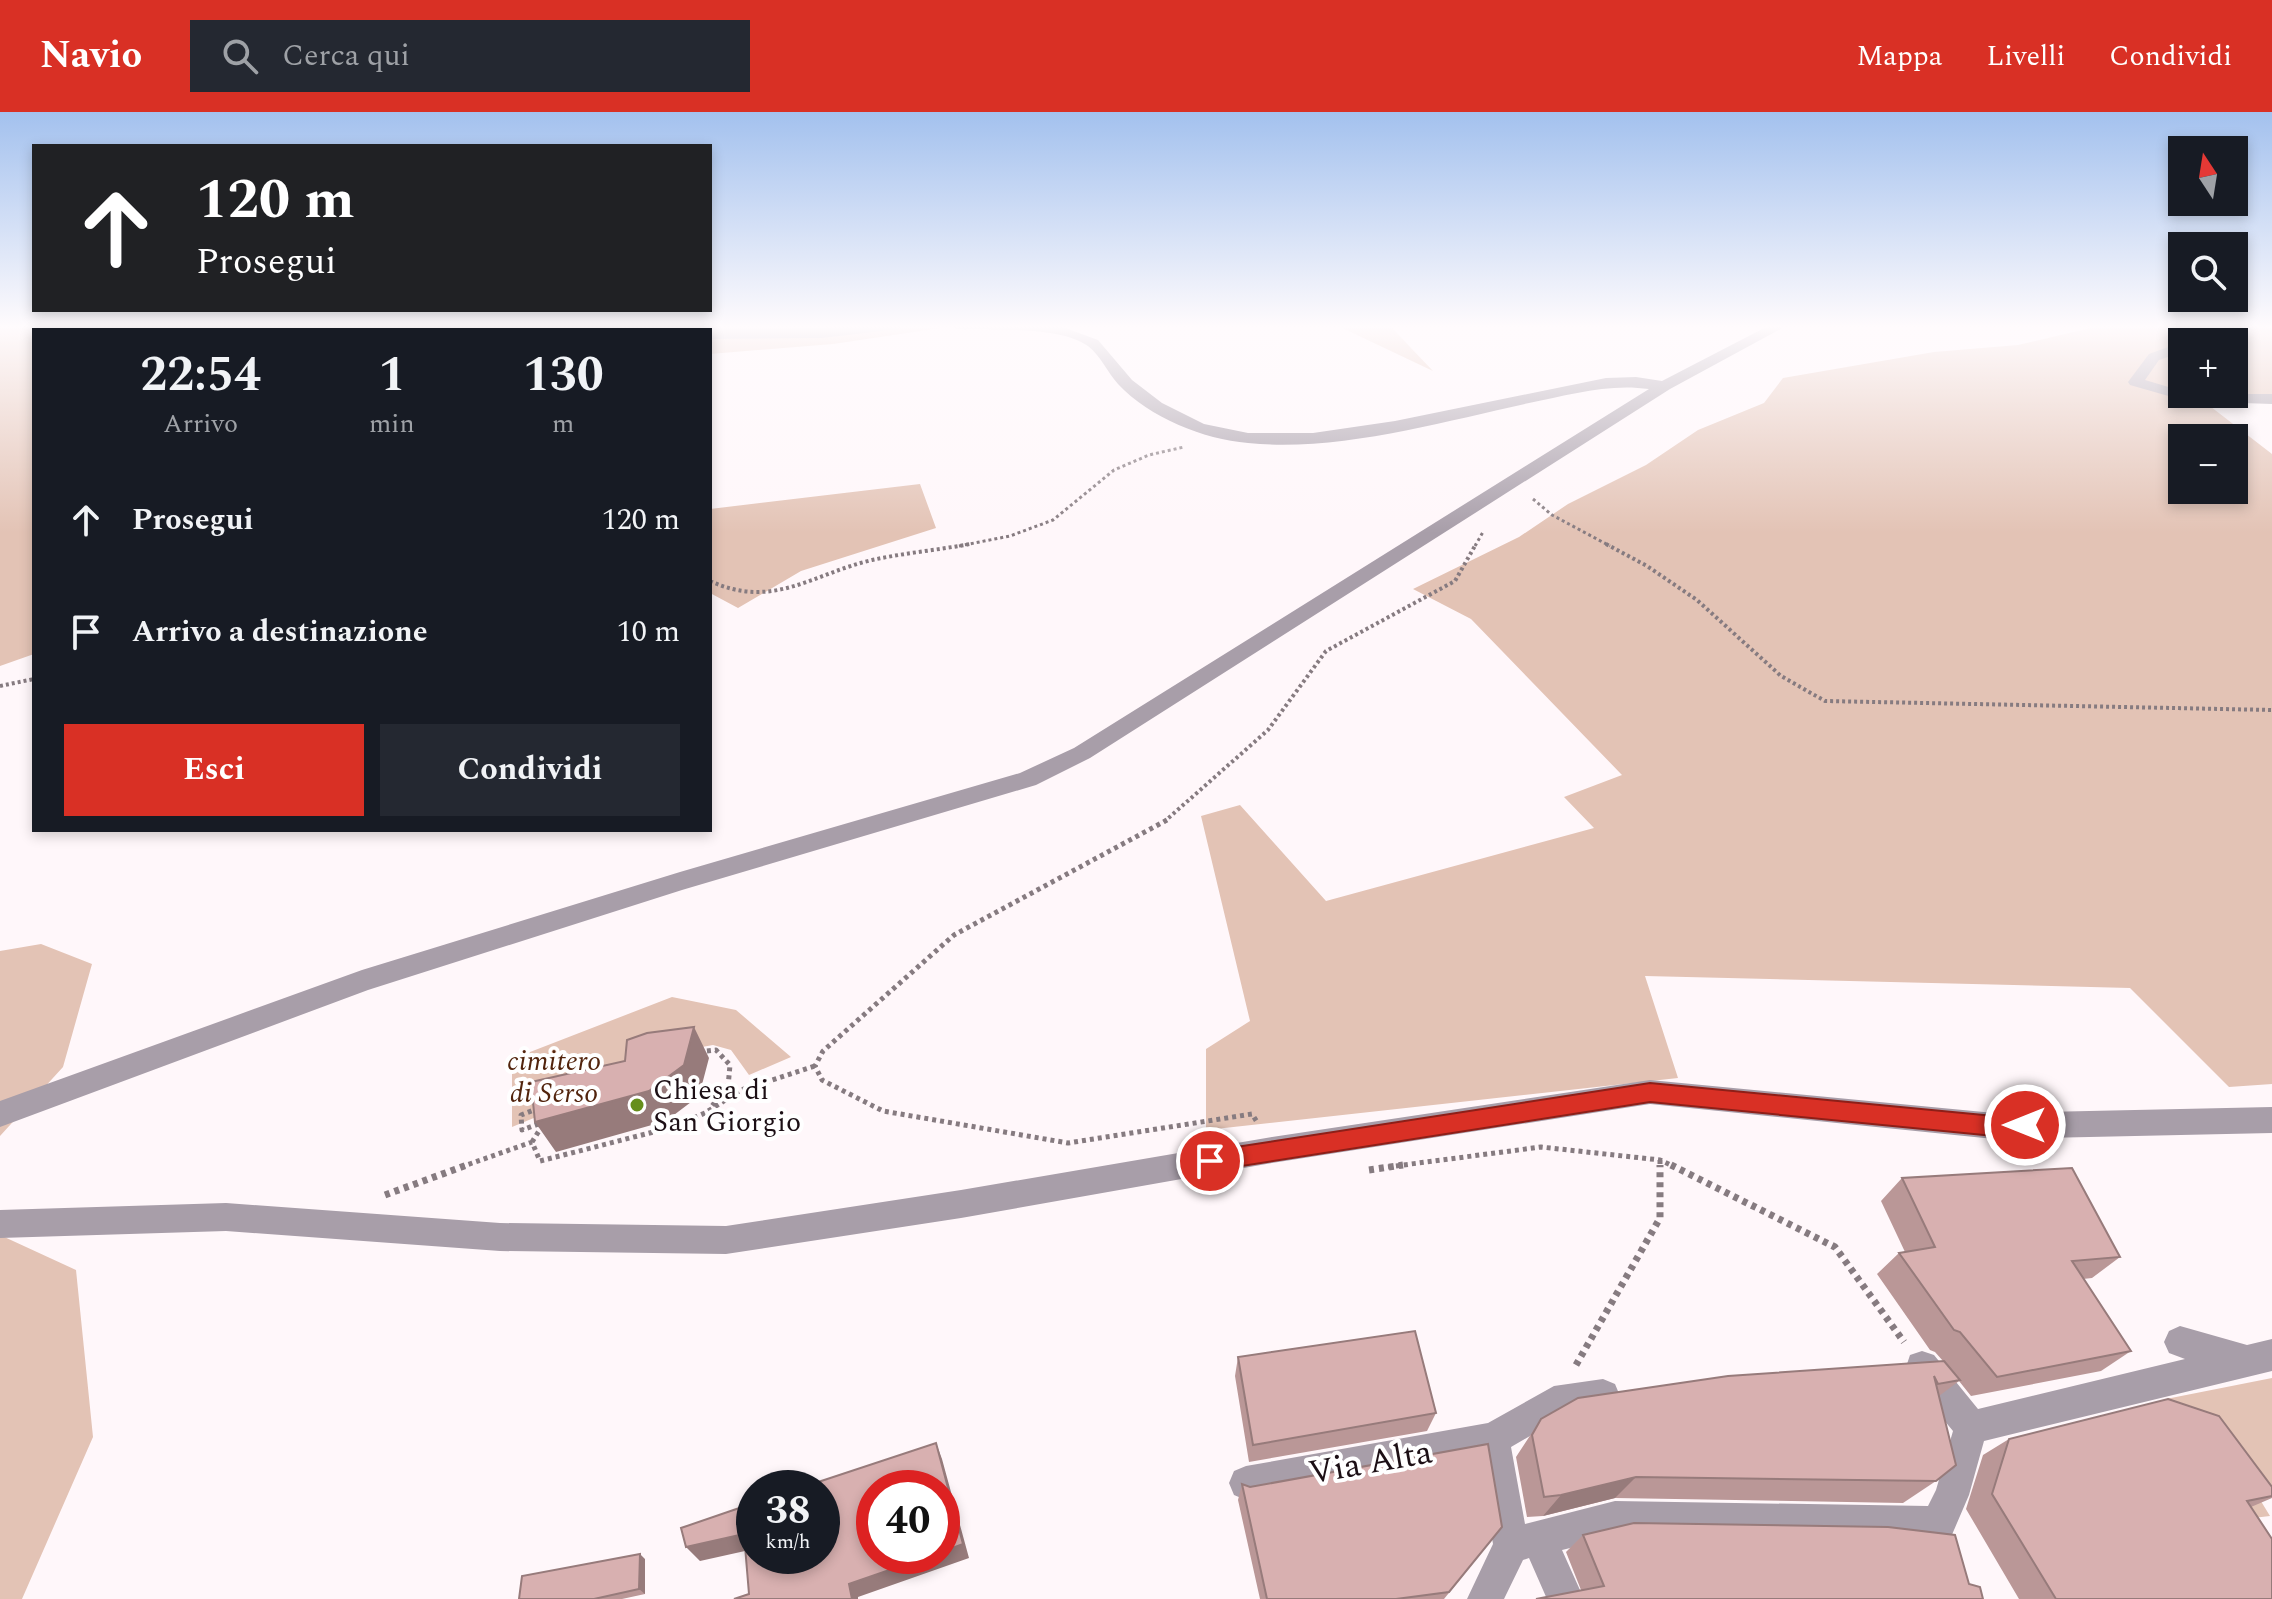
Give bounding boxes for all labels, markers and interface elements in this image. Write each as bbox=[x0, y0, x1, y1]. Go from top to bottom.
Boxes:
search box bbox=[190, 20, 750, 92]
text: Navio bbox=[40, 27, 142, 85]
text: Cerca qui bbox=[282, 33, 410, 79]
icon: search bbox=[218, 34, 262, 78]
text: Mappa bbox=[1856, 35, 1943, 78]
text: Livelli bbox=[1987, 35, 2065, 78]
text: Condividi bbox=[2109, 35, 2232, 78]
north arrow bbox=[2168, 136, 2248, 216]
map controls bbox=[2168, 136, 2248, 504]
text: 120 m bbox=[196, 158, 355, 243]
icon: ahead bbox=[64, 176, 168, 280]
button: search bbox=[2168, 232, 2248, 312]
text: Prosegui bbox=[196, 235, 336, 290]
button: + bbox=[2168, 328, 2248, 408]
text: 22:54 bbox=[140, 339, 261, 412]
text: 1 bbox=[378, 339, 405, 412]
text: 130 bbox=[523, 339, 604, 412]
text: Arrivo bbox=[163, 404, 238, 444]
text: min bbox=[369, 404, 415, 444]
text: m bbox=[552, 404, 574, 444]
button: − bbox=[2168, 424, 2248, 504]
text: Prosegui bbox=[132, 497, 253, 543]
text: 120 m bbox=[602, 497, 680, 543]
icon: ahead bbox=[64, 498, 108, 542]
text: Arrivo a destinazione bbox=[132, 609, 428, 655]
text: 10 m bbox=[617, 609, 680, 655]
icon: arrive bbox=[64, 610, 108, 654]
button: Esci bbox=[64, 724, 364, 816]
button: Condividi bbox=[380, 724, 680, 816]
park label: cimitero di Serso bbox=[507, 1040, 601, 1115]
place label: Chiesa di San Giorgio bbox=[653, 1069, 801, 1144]
position arrow bbox=[1983, 1083, 2067, 1167]
marker: Chiesa di San Giorgio bbox=[628, 1096, 646, 1114]
pin bbox=[1176, 1127, 1244, 1195]
icon: arrive bbox=[1188, 1139, 1232, 1183]
street label: Via Alta bbox=[1304, 1426, 1437, 1499]
speed limit sign: 40 bbox=[856, 1470, 960, 1574]
text: 38 bbox=[766, 1481, 810, 1542]
text: km/h bbox=[766, 1527, 811, 1557]

